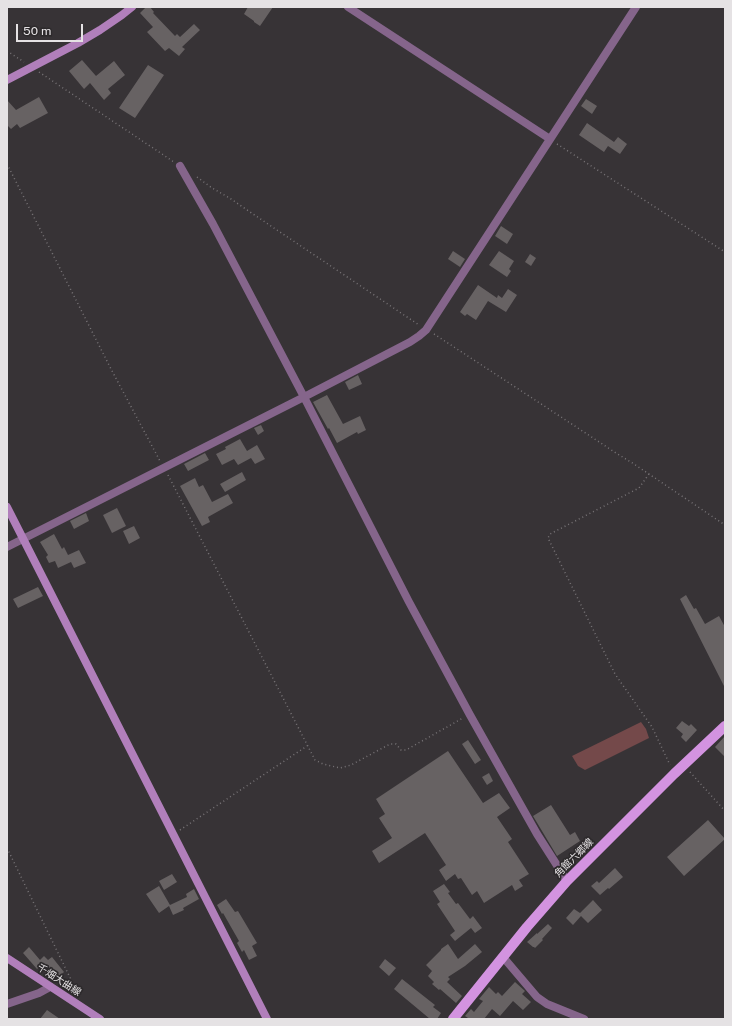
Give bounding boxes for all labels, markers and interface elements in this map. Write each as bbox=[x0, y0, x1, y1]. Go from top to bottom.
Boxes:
scale bar bbox=[18, 16, 85, 42]
text: 50 m bbox=[23, 24, 51, 38]
street label: 角館六郷線 bbox=[552, 836, 596, 880]
street label: 千畑大曲線 bbox=[35, 961, 83, 999]

